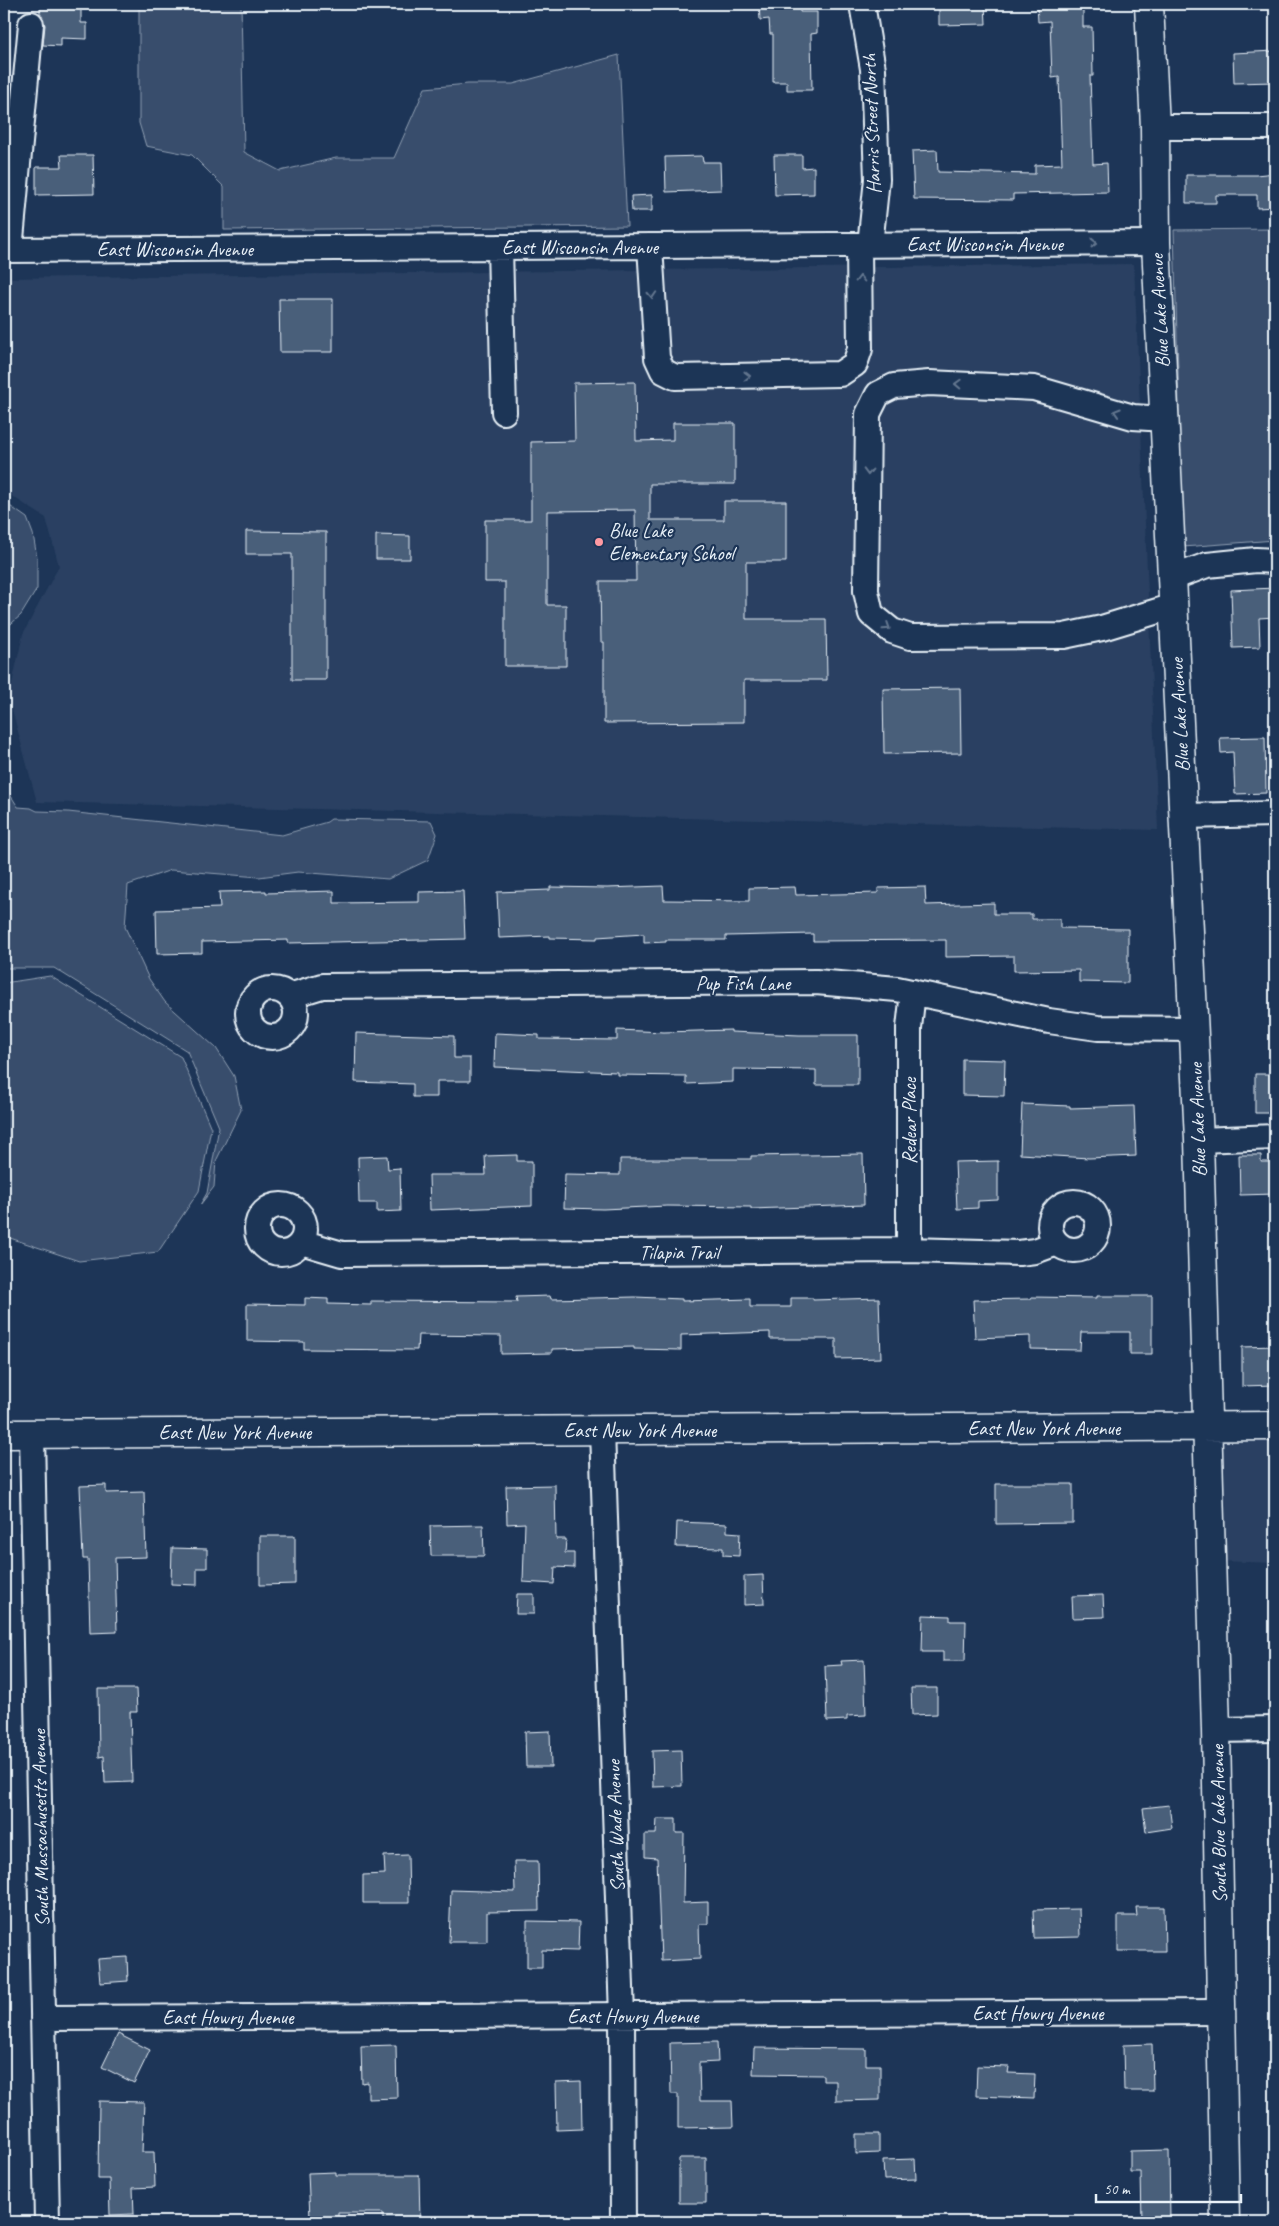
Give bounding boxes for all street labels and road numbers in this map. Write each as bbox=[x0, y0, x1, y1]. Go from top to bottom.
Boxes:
street label: Harris Street North bbox=[857, 53, 886, 194]
street label: East Wisconsin Avenue bbox=[907, 232, 1065, 257]
street label: East Wisconsin Avenue bbox=[502, 235, 660, 260]
street label: East Wisconsin Avenue bbox=[97, 237, 255, 262]
street label: Blue Lake Avenue bbox=[1144, 252, 1175, 369]
street label: Blue Lake Avenue bbox=[1164, 656, 1195, 773]
street label: Pup Fish Lane bbox=[696, 971, 792, 996]
street label: Blue Lake Avenue bbox=[1183, 1061, 1212, 1177]
street label: Redear Place bbox=[897, 1076, 922, 1164]
street label: Tilapia Trail bbox=[639, 1240, 722, 1265]
street label: East New York Avenue bbox=[968, 1416, 1122, 1441]
street label: East New York Avenue bbox=[564, 1418, 718, 1443]
street label: East New York Avenue bbox=[159, 1420, 313, 1445]
street label: South Massachusetts Avenue bbox=[26, 1728, 55, 1927]
street label: South Blue Lake Avenue bbox=[1205, 1743, 1232, 1903]
street label: South Wade Avenue bbox=[601, 1758, 630, 1893]
street label: East Howry Avenue bbox=[972, 2001, 1105, 2026]
street label: East Howry Avenue bbox=[567, 2004, 700, 2029]
street label: East Howry Avenue bbox=[162, 2005, 295, 2030]

